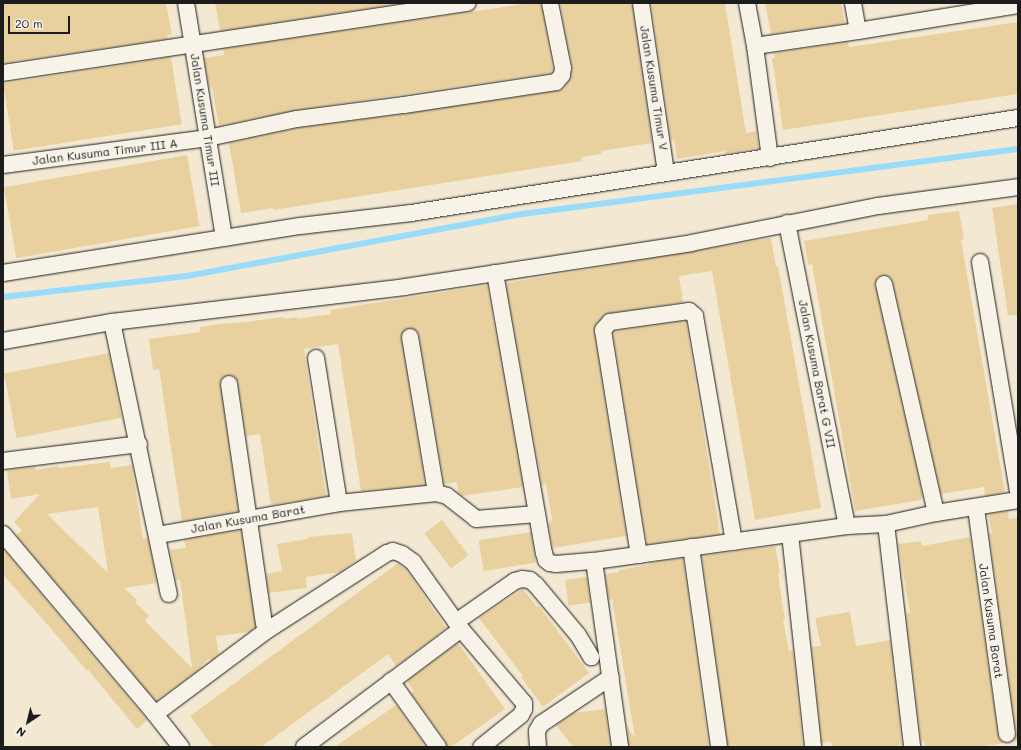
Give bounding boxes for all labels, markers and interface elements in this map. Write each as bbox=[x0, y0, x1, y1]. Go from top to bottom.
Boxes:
scale bar bbox=[10, 8, 72, 34]
text: 20 m bbox=[15, 15, 43, 31]
street label: Jalan Kusuma Timur V bbox=[637, 25, 671, 151]
street label: Jalan Kusuma Timur III bbox=[187, 53, 223, 187]
street label: Jalan Kusuma Timur III A bbox=[31, 136, 179, 168]
street label: Jalan Kusuma Barat G VII bbox=[796, 299, 838, 449]
street label: Jalan Kusuma Barat bbox=[190, 502, 306, 536]
street label: Jalan Kusuma Barat bbox=[976, 563, 1006, 679]
north arrow bbox=[8, 702, 48, 742]
text: N bbox=[13, 724, 29, 741]

